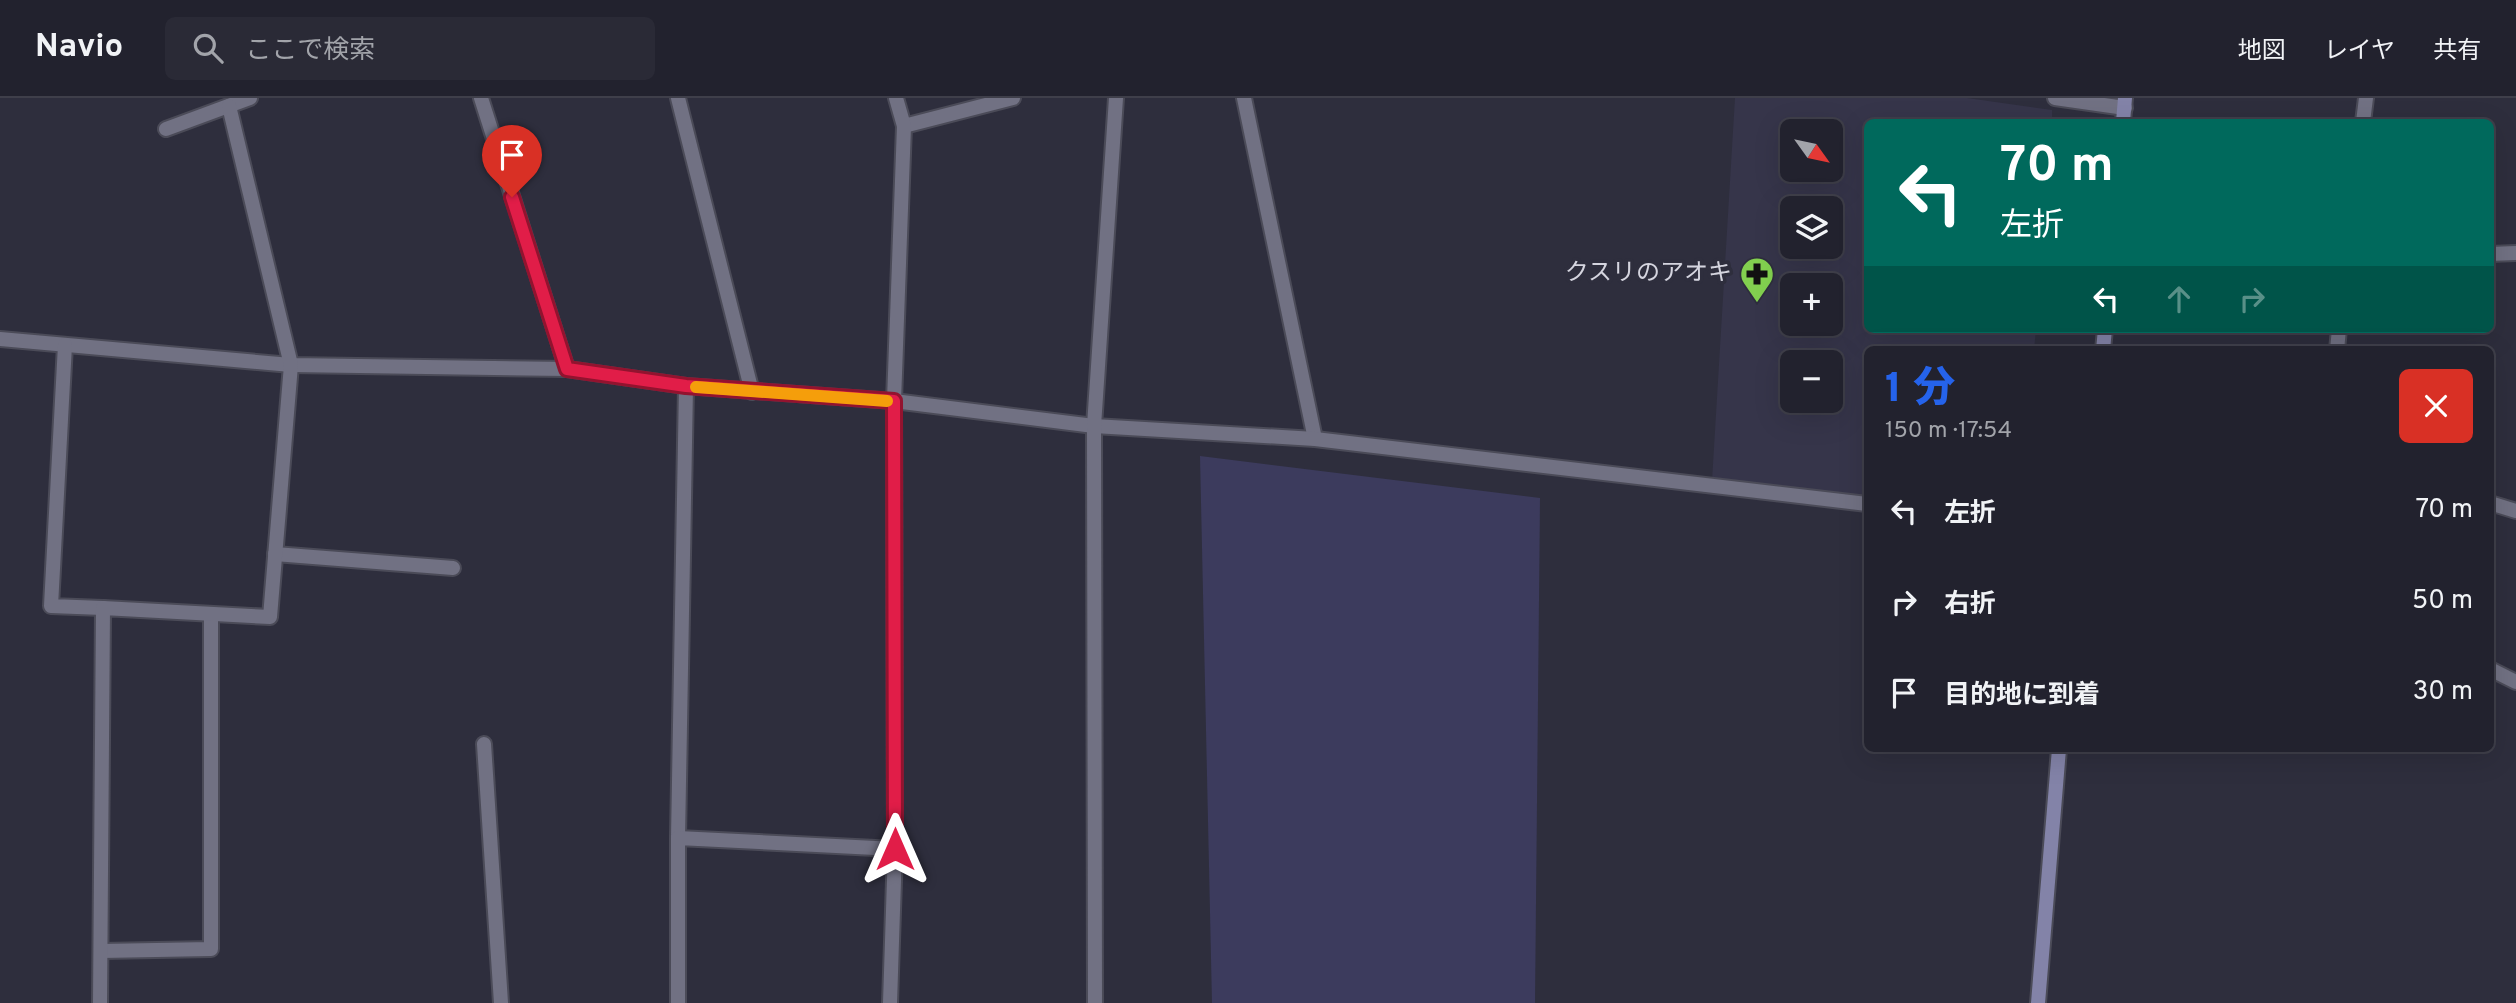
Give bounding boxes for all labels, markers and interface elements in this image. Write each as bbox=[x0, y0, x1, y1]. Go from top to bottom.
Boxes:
search box bbox=[165, 17, 655, 80]
text: Navio bbox=[35, 27, 123, 69]
icon: search bbox=[189, 29, 227, 67]
text: ここで検索 bbox=[245, 35, 375, 68]
text: 地図 bbox=[2238, 37, 2286, 67]
text: レイヤ bbox=[2324, 37, 2395, 67]
text: 共有 bbox=[2433, 37, 2481, 67]
north arrow bbox=[1780, 119, 1843, 182]
map controls bbox=[1780, 119, 1843, 413]
pin bbox=[482, 125, 542, 197]
icon: arrive bbox=[493, 136, 531, 174]
text: 70 m bbox=[2000, 137, 2114, 199]
icon: left bbox=[1885, 147, 1976, 238]
button: layers bbox=[1780, 196, 1843, 259]
text: 左折 bbox=[2000, 207, 2064, 247]
pharmacy icon: クスリのアオキ bbox=[1738, 255, 1776, 304]
place label: クスリのアオキ bbox=[1565, 259, 1732, 289]
button: + bbox=[1780, 273, 1843, 336]
icon: left bbox=[2087, 280, 2125, 318]
icon: ahead bbox=[2160, 280, 2198, 318]
icon: right bbox=[2233, 280, 2271, 318]
button: − bbox=[1780, 350, 1843, 413]
text: 1 分 bbox=[1885, 364, 1955, 417]
button: close bbox=[2399, 369, 2473, 443]
text: 150 m · 17:54 bbox=[1885, 417, 2012, 446]
icon: left bbox=[1885, 492, 1923, 530]
text: 70 m bbox=[2415, 494, 2473, 527]
text: 左折 bbox=[1944, 498, 1996, 531]
icon: right bbox=[1885, 583, 1923, 621]
text: 50 m bbox=[2412, 585, 2473, 618]
text: 右折 bbox=[1944, 589, 1996, 622]
icon: arrive bbox=[1885, 674, 1923, 712]
text: 30 m bbox=[2413, 676, 2473, 709]
text: 目的地に到着 bbox=[1944, 680, 2100, 713]
position arrow bbox=[858, 812, 932, 886]

